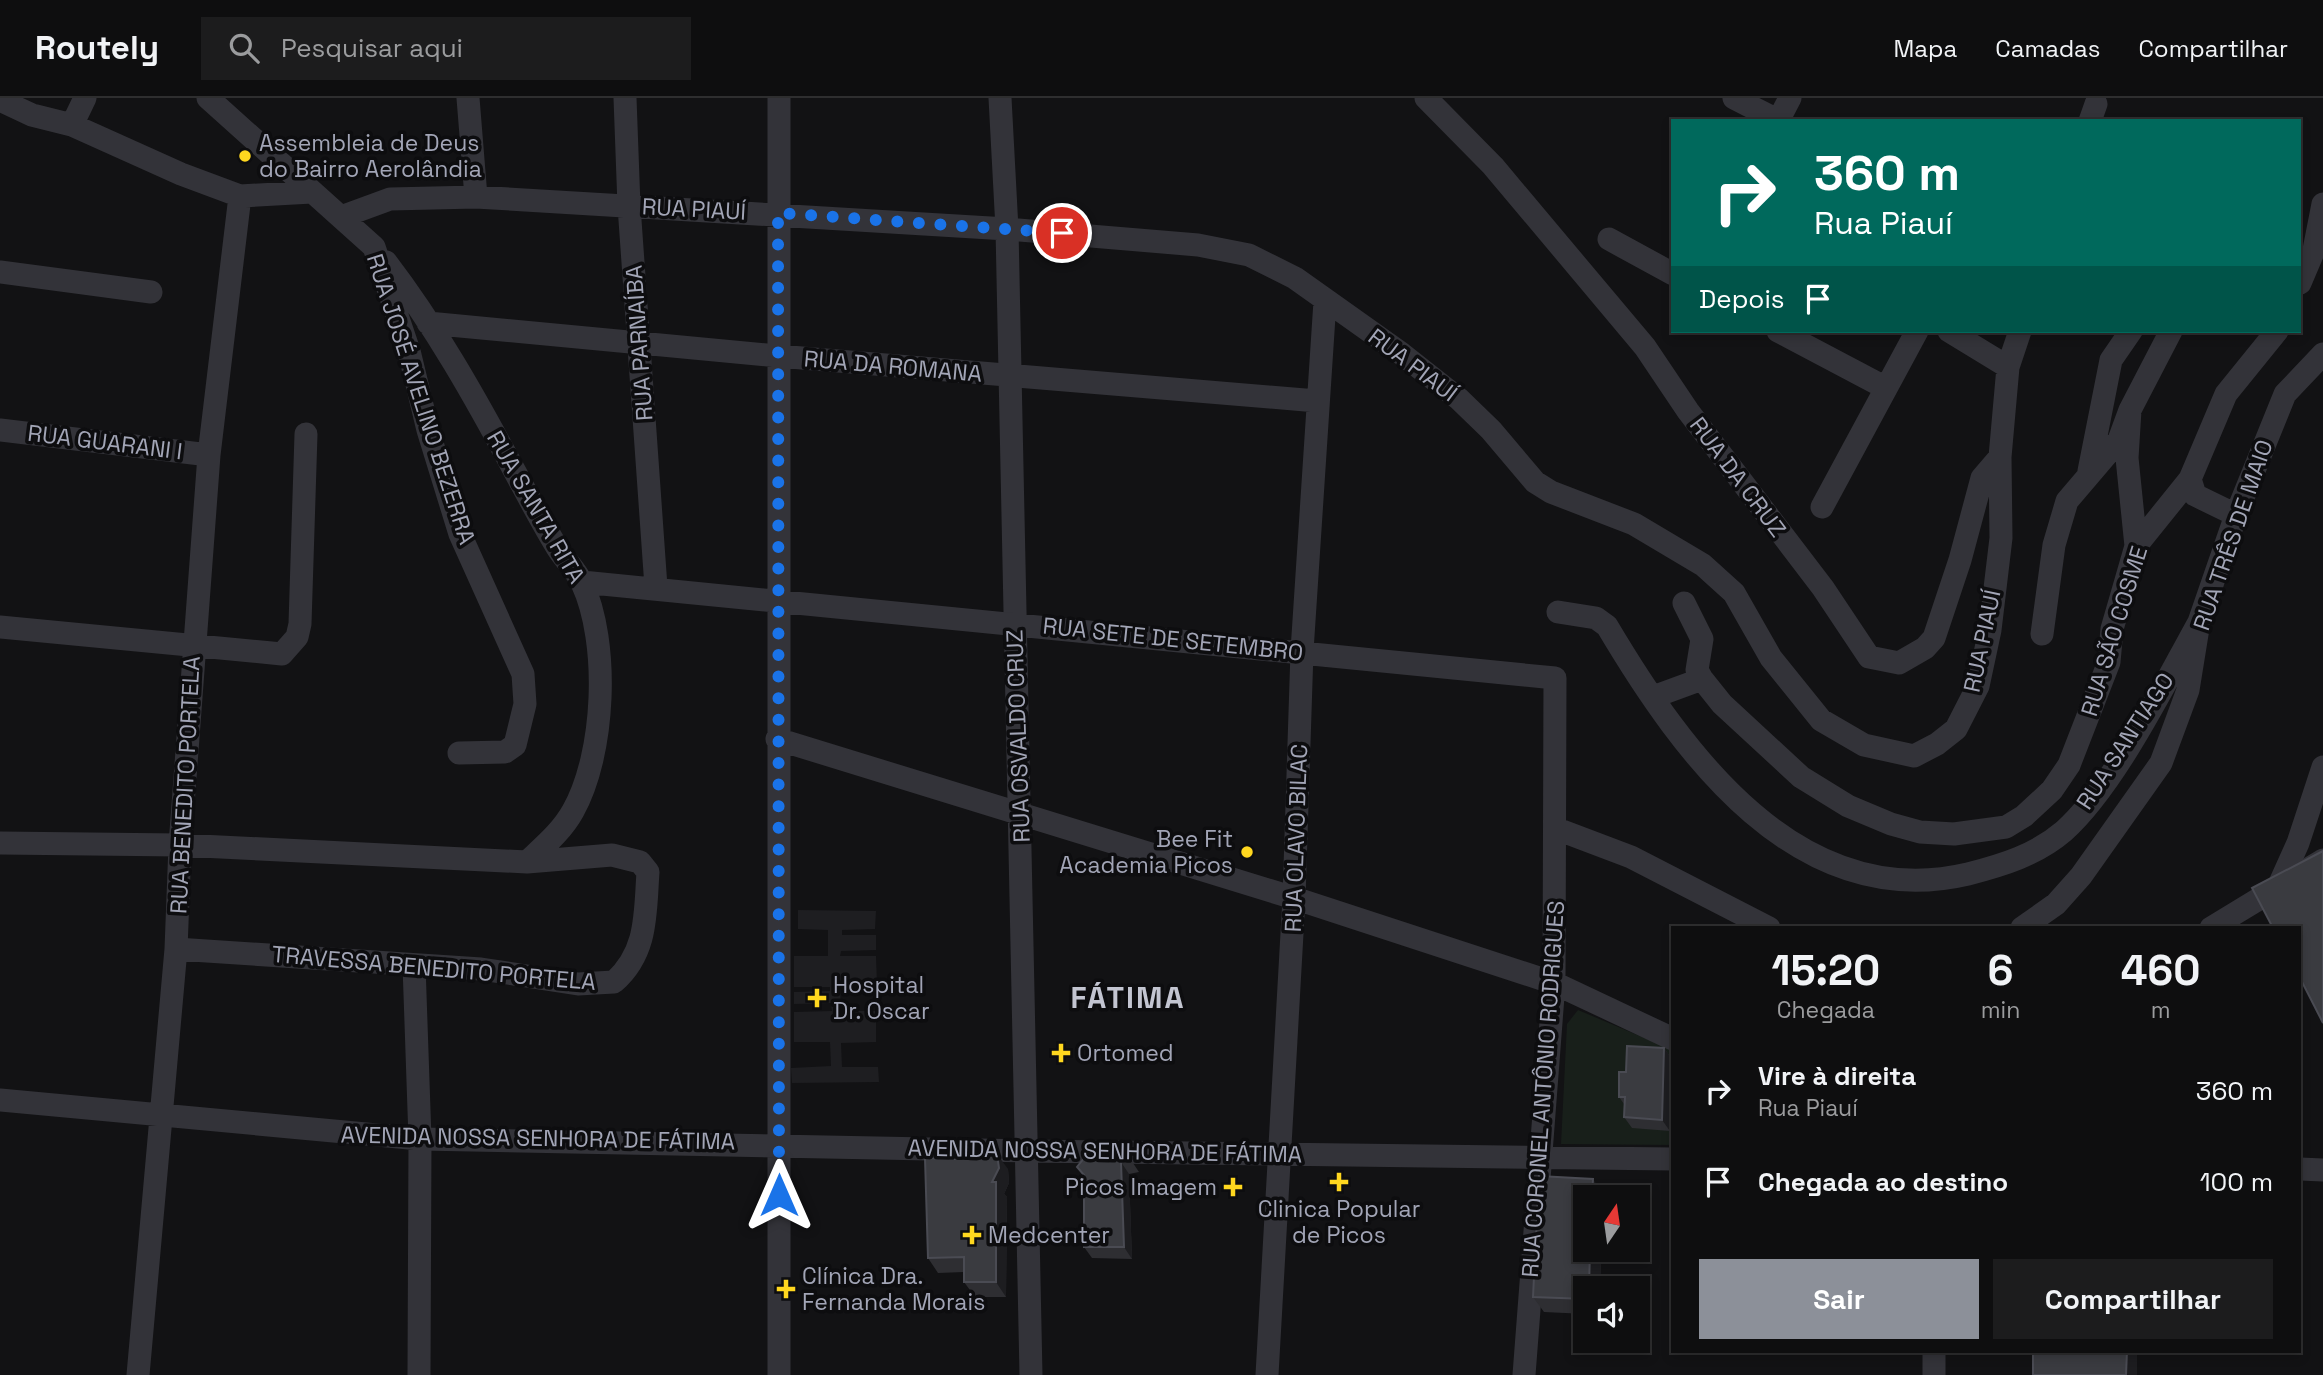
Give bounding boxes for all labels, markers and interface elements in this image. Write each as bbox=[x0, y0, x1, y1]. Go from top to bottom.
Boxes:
search box bbox=[201, 17, 691, 80]
text: Routely bbox=[35, 27, 159, 69]
icon: search bbox=[225, 29, 263, 67]
text: Pesquisar aqui bbox=[281, 31, 463, 65]
text: Mapa bbox=[1893, 33, 1957, 64]
text: Camadas bbox=[1995, 33, 2100, 64]
text: Compartilhar bbox=[2138, 33, 2288, 64]
place label: Assembleia de Deus do Bairro Aerolândia bbox=[259, 128, 482, 184]
text: 360 m bbox=[1814, 142, 1960, 204]
icon: right bbox=[1699, 147, 1790, 238]
marker: Assembleia de Deus do Bairro Aerolândia bbox=[237, 148, 253, 164]
street label: RUA PIAUÍ bbox=[641, 191, 747, 227]
pin bbox=[1032, 203, 1092, 263]
text: Rua Piauí bbox=[1814, 203, 1953, 243]
icon: arrive bbox=[1043, 214, 1081, 252]
street label: RUA JOSÉ AVELINO BEZERRA bbox=[360, 250, 482, 548]
street label: RUA PARNAÍBA bbox=[619, 264, 659, 422]
icon: arrive bbox=[1799, 280, 1837, 318]
text: Depois bbox=[1699, 282, 1785, 316]
street label: RUA PIAUÍ bbox=[1362, 322, 1464, 409]
street label: RUA DA ROMANA bbox=[803, 343, 983, 389]
street label: RUA DA CRUZ bbox=[1683, 411, 1793, 543]
street label: RUA GUARANI I bbox=[26, 418, 184, 466]
street label: RUA SANTA RITA bbox=[480, 425, 592, 589]
street label: RUA TRÊS DE MAIO bbox=[2186, 436, 2280, 634]
street label: RUA SÃO COSME bbox=[2074, 542, 2154, 720]
street label: RUA PIAUÍ bbox=[1957, 587, 2008, 695]
street label: RUA SETE DE SETEMBRO bbox=[1041, 610, 1305, 668]
street label: RUA OSVALDO CRUZ bbox=[999, 629, 1037, 843]
street label: RUA BENEDITO PORTELA bbox=[163, 655, 207, 915]
street label: RUA SANTIAGO bbox=[2070, 667, 2180, 815]
street label: RUA OLAVO BILAC bbox=[1278, 743, 1314, 933]
place label: Bee Fit Academia Picos bbox=[1059, 824, 1233, 880]
marker: Bee Fit Academia Picos bbox=[1239, 844, 1255, 860]
street label: RUA CORONEL ANTÔNIO RODRIGUES bbox=[1515, 899, 1571, 1279]
street label: TRAVESSA BENEDITO PORTELA bbox=[271, 939, 597, 997]
text: 15:20 bbox=[1771, 944, 1880, 997]
text: 6 bbox=[1987, 944, 2013, 997]
text: 460 bbox=[2121, 944, 2201, 997]
place label: Hospital Dr. Oscar bbox=[833, 970, 930, 1026]
district label: FÁTIMA bbox=[1071, 978, 1185, 1017]
marker: Hospital Dr. Oscar bbox=[807, 988, 827, 1008]
text: Chegada bbox=[1777, 995, 1875, 1025]
text: min bbox=[1981, 995, 2020, 1025]
text: m bbox=[2151, 995, 2170, 1025]
place label: Ortomed bbox=[1077, 1038, 1174, 1068]
marker: Ortomed bbox=[1051, 1043, 1071, 1063]
text: Vire à direita bbox=[1758, 1059, 1916, 1093]
icon: right bbox=[1699, 1072, 1737, 1110]
text: 360 m bbox=[2196, 1074, 2273, 1108]
text: Rua Piauí bbox=[1758, 1093, 1858, 1123]
street label: AVENIDA NOSSA SENHORA DE FÁTIMA bbox=[340, 1120, 736, 1156]
street label: AVENIDA NOSSA SENHORA DE FÁTIMA bbox=[907, 1133, 1303, 1169]
position arrow bbox=[742, 1158, 816, 1232]
icon: arrive bbox=[1699, 1163, 1737, 1201]
text: Chegada ao destino bbox=[1758, 1165, 2008, 1199]
text: 100 m bbox=[2200, 1165, 2273, 1199]
place label: Picos Imagem bbox=[1065, 1172, 1217, 1202]
marker: Clinica Popular de Picos bbox=[1329, 1172, 1349, 1192]
marker: Picos Imagem bbox=[1223, 1177, 1243, 1197]
north arrow bbox=[1573, 1185, 1650, 1262]
map controls bbox=[1573, 1185, 1650, 1353]
place label: Clinica Popular de Picos bbox=[1258, 1194, 1420, 1250]
place label: Medcenter bbox=[988, 1220, 1110, 1250]
marker: Medcenter bbox=[962, 1225, 982, 1245]
button: Sair bbox=[1699, 1259, 1979, 1339]
button: Compartilhar bbox=[1993, 1259, 2273, 1339]
place label: Clínica Dra. Fernanda Morais bbox=[802, 1261, 985, 1317]
button: sound bbox=[1573, 1276, 1650, 1353]
marker: Clínica Dra. Fernanda Morais bbox=[776, 1279, 796, 1299]

